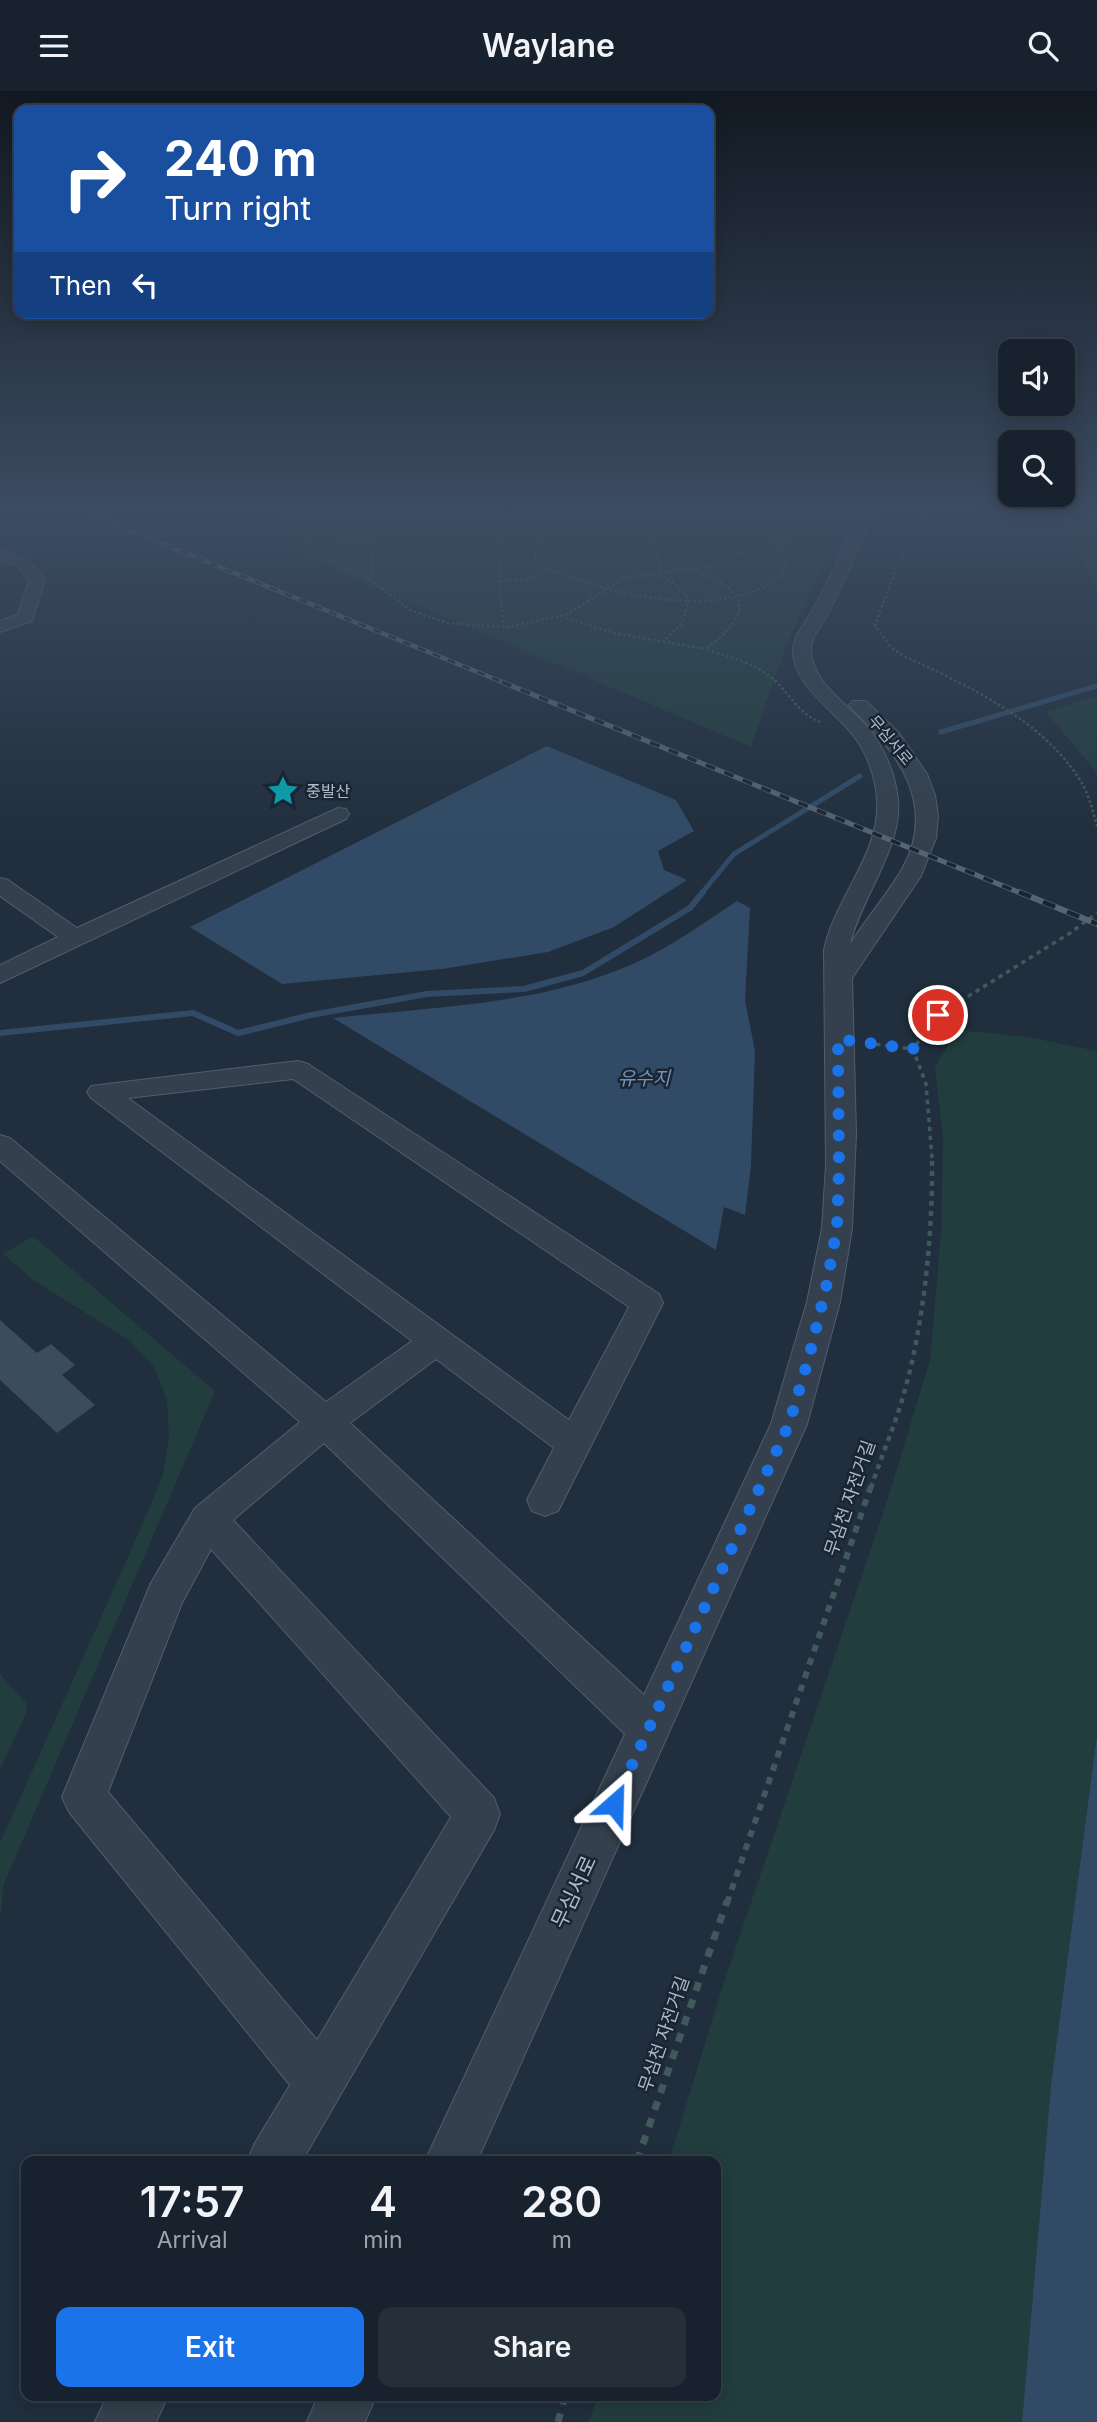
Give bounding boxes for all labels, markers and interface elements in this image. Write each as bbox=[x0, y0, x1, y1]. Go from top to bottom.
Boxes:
text: Waylane bbox=[482, 26, 615, 65]
icon: menu bbox=[35, 27, 73, 65]
icon: search bbox=[1024, 27, 1062, 65]
text: 240 m bbox=[164, 129, 317, 188]
icon: right bbox=[49, 133, 140, 224]
text: Turn right bbox=[164, 189, 311, 228]
icon: left bbox=[126, 266, 164, 304]
text: Then bbox=[49, 270, 112, 301]
map controls bbox=[998, 339, 1075, 507]
button: sound bbox=[998, 339, 1075, 416]
button: search bbox=[998, 430, 1075, 507]
street label: 무심서로 bbox=[864, 711, 918, 769]
place icon: 중발산 bbox=[266, 774, 300, 808]
place label: 중발산 bbox=[306, 781, 350, 801]
pin bbox=[908, 985, 968, 1045]
icon: arrive bbox=[919, 996, 957, 1034]
water label: 유수지 bbox=[618, 1067, 672, 1090]
street label: 무심천 자전거길 bbox=[820, 1437, 879, 1558]
position arrow bbox=[577, 1767, 651, 1841]
street label: 무심서로 bbox=[546, 1851, 601, 1932]
street label: 무심천 자전거길 bbox=[634, 1973, 693, 2094]
text: 17:57 bbox=[140, 2176, 244, 2227]
text: 4 bbox=[369, 2176, 397, 2227]
text: 280 bbox=[521, 2176, 602, 2227]
text: Arrival bbox=[157, 2226, 228, 2254]
text: min bbox=[363, 2226, 403, 2254]
text: m bbox=[552, 2226, 572, 2254]
button: Exit bbox=[56, 2307, 364, 2387]
button: Share bbox=[378, 2307, 686, 2387]

